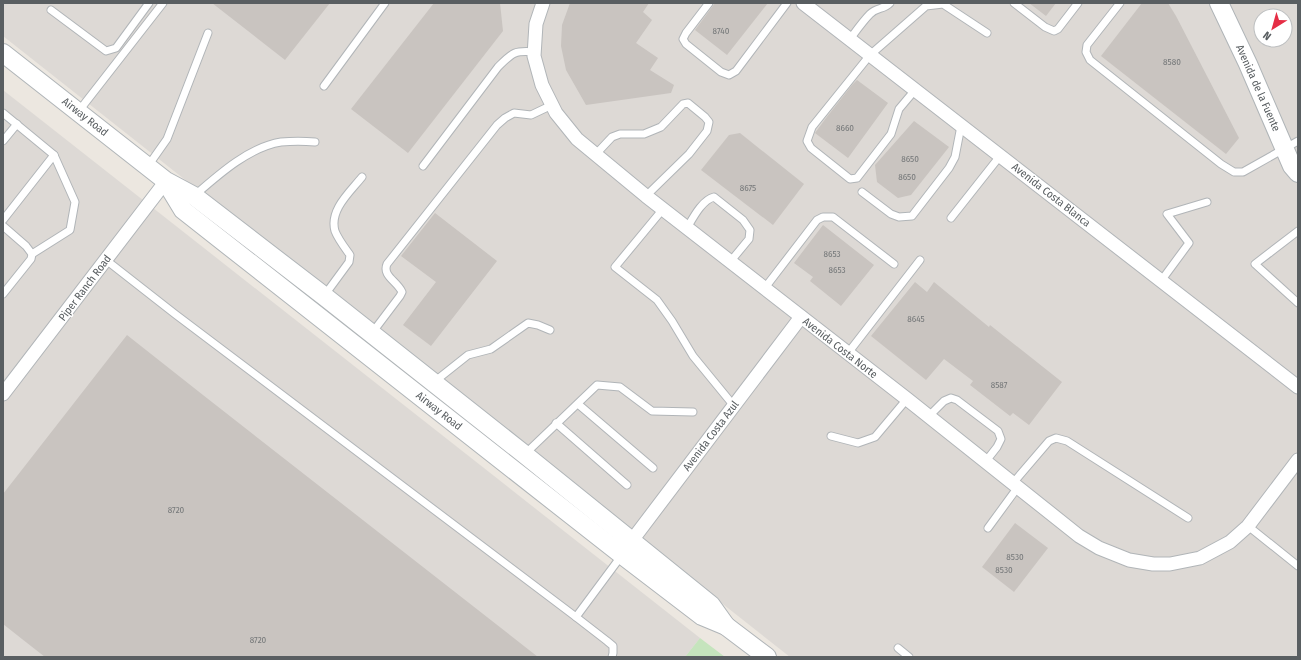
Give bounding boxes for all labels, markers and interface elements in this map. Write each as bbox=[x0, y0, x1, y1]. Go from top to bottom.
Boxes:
north arrow bbox=[1253, 8, 1293, 48]
house number: 8740 bbox=[713, 26, 730, 36]
text: N bbox=[1261, 28, 1274, 43]
street label: Avenida de la Fuente bbox=[1233, 43, 1283, 133]
house number: 8580 bbox=[1163, 57, 1181, 67]
street label: Airway Road bbox=[59, 95, 111, 139]
house number: 8660 bbox=[836, 123, 854, 133]
house number: 8650 bbox=[901, 154, 919, 164]
street label: Avenida Costa Blanca bbox=[1009, 160, 1093, 230]
house number: 8650 bbox=[898, 172, 916, 182]
house number: 8675 bbox=[740, 183, 756, 193]
house number: 8653 bbox=[823, 249, 841, 259]
street label: Piper Ranch Road bbox=[56, 252, 114, 324]
house number: 8653 bbox=[828, 265, 846, 275]
house number: 8645 bbox=[907, 314, 925, 324]
street label: Avenida Costa Norte bbox=[800, 315, 880, 381]
house number: 8587 bbox=[991, 380, 1008, 390]
street label: Airway Road bbox=[413, 389, 465, 433]
street label: Avenida Costa Azul bbox=[680, 398, 742, 474]
house number: 8720 bbox=[168, 505, 185, 515]
house number: 8530 bbox=[1006, 552, 1024, 562]
house number: 8530 bbox=[995, 565, 1013, 575]
house number: 8720 bbox=[250, 635, 267, 645]

